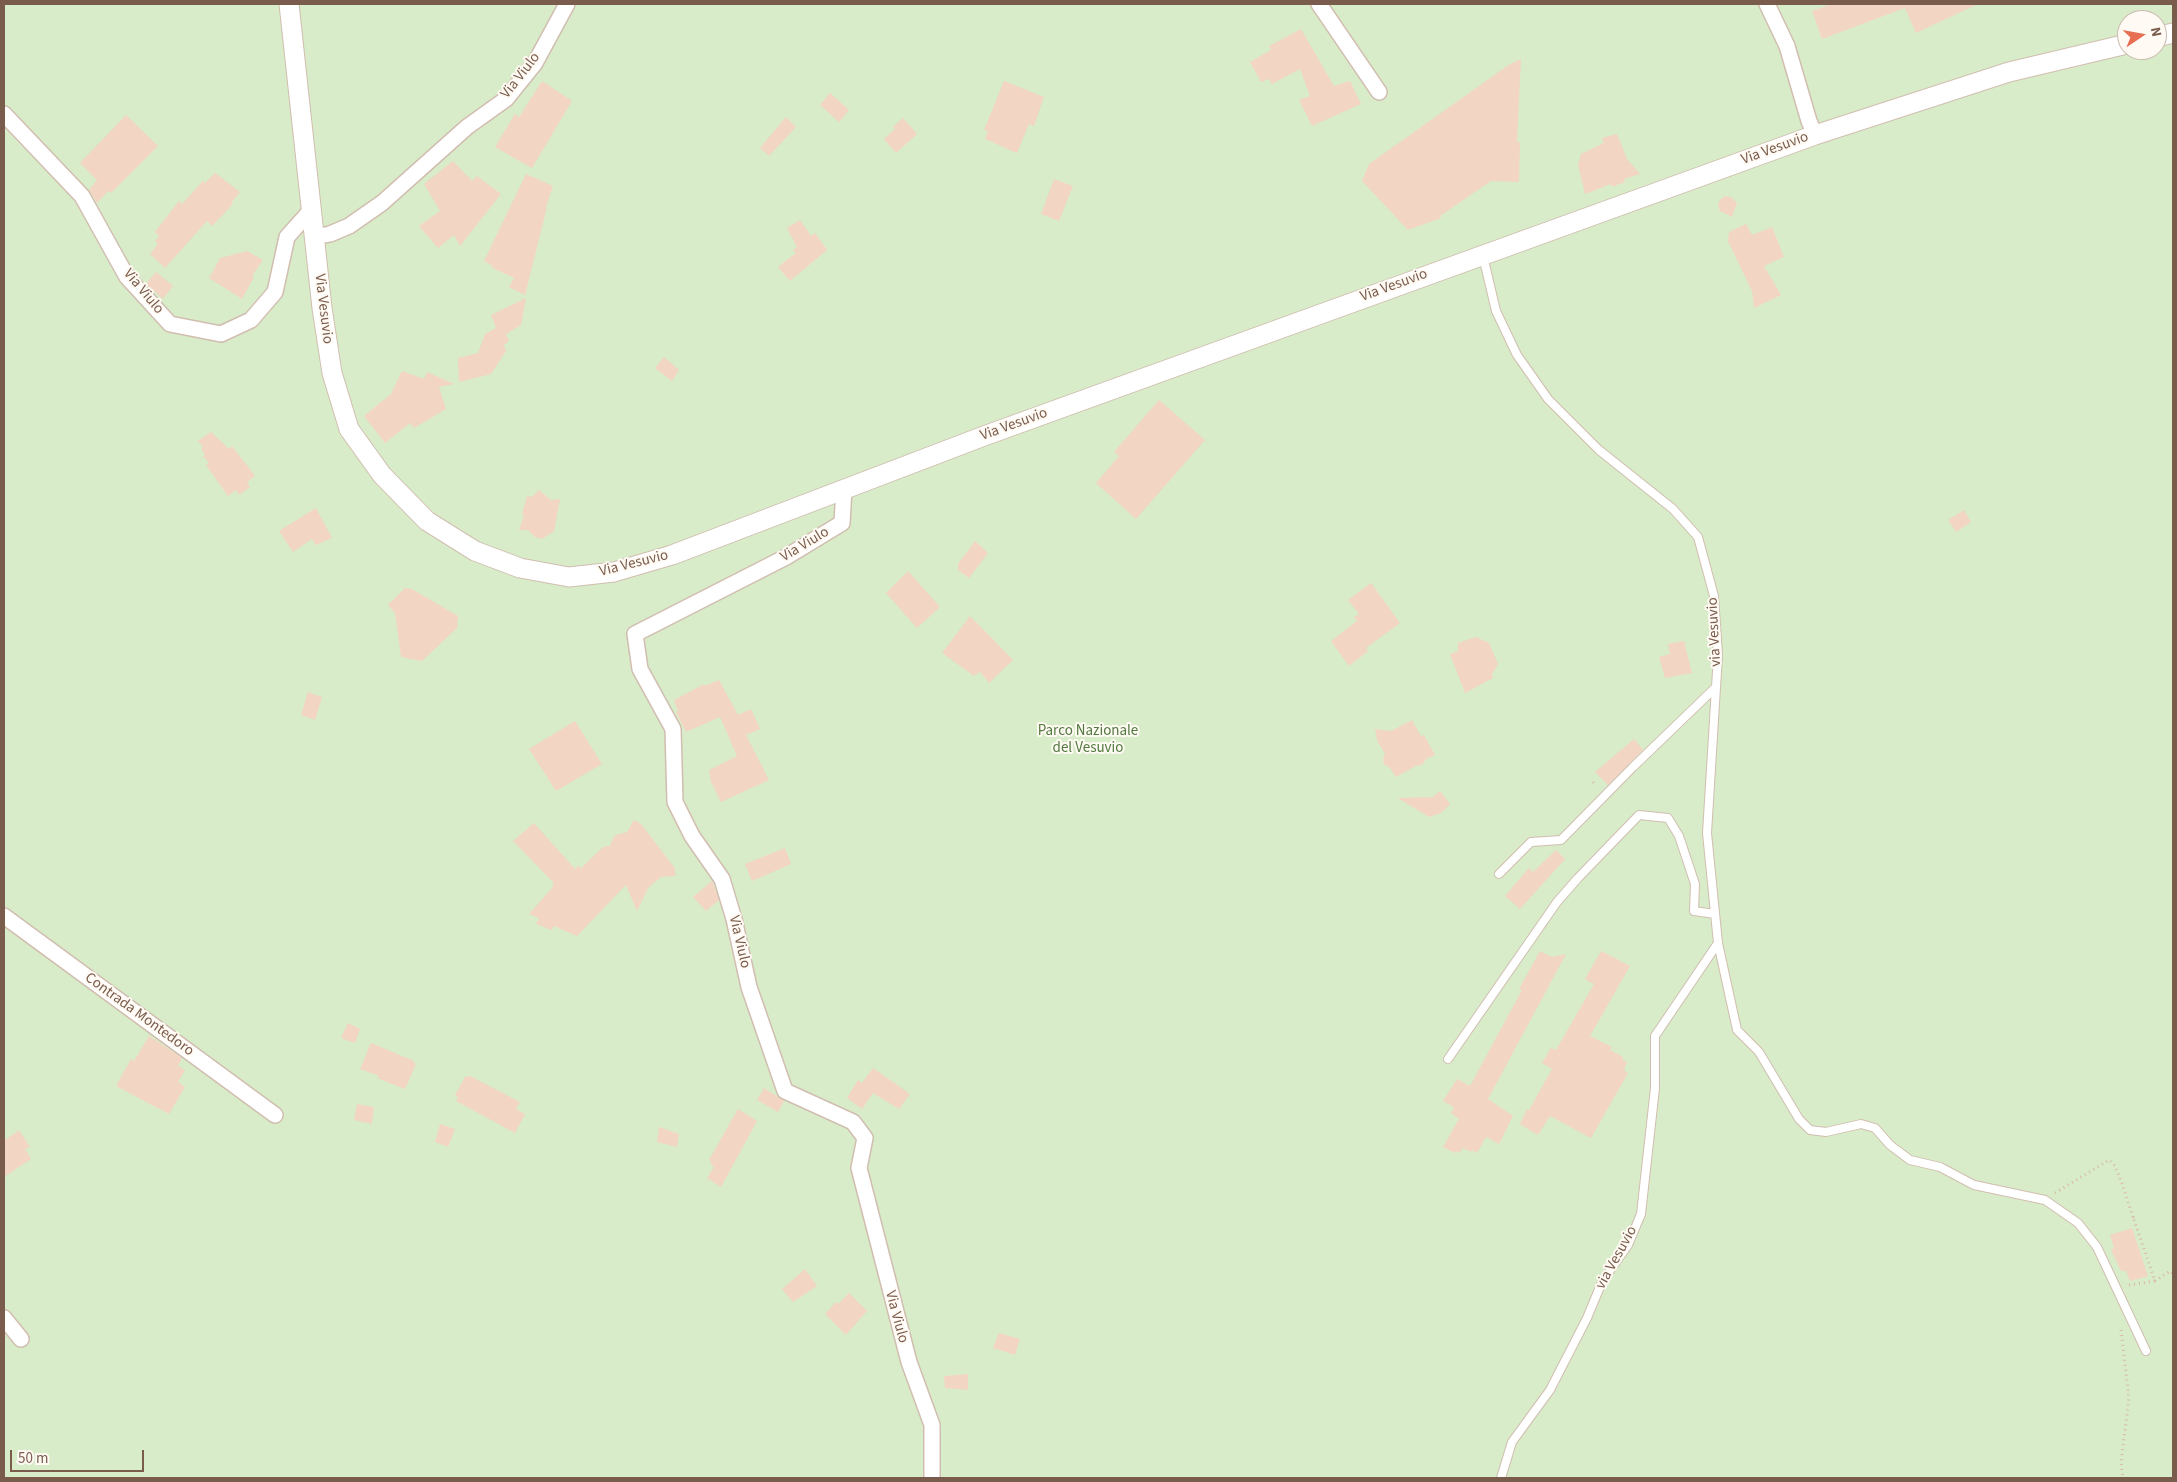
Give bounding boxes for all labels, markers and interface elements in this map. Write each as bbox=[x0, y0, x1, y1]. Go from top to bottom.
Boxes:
north arrow bbox=[2117, 10, 2167, 60]
text: N bbox=[2145, 25, 2166, 39]
street label: Via Viulo bbox=[497, 49, 545, 103]
street label: Via Vesuvio bbox=[1739, 129, 1811, 169]
street label: Via Viulo bbox=[119, 266, 167, 318]
street label: Via Vesuvio bbox=[1358, 266, 1430, 306]
street label: Via Vesuvio bbox=[310, 273, 336, 345]
street label: Via Vesuvio bbox=[978, 405, 1050, 445]
street label: Via Viulo bbox=[777, 524, 833, 566]
street label: Via Vesuvio bbox=[598, 547, 670, 581]
street label: via Vesuvio bbox=[1704, 597, 1726, 667]
park label: Parco Nazionale del Vesuvio bbox=[1038, 723, 1138, 758]
street label: Via Viulo bbox=[724, 914, 754, 970]
street label: Contrada Montedoro bbox=[81, 969, 197, 1061]
street label: via Vesuvio bbox=[1592, 1223, 1642, 1293]
street label: Via Viulo bbox=[880, 1289, 912, 1345]
scale bar bbox=[12, 1440, 146, 1472]
text: 50 m bbox=[18, 1448, 48, 1469]

